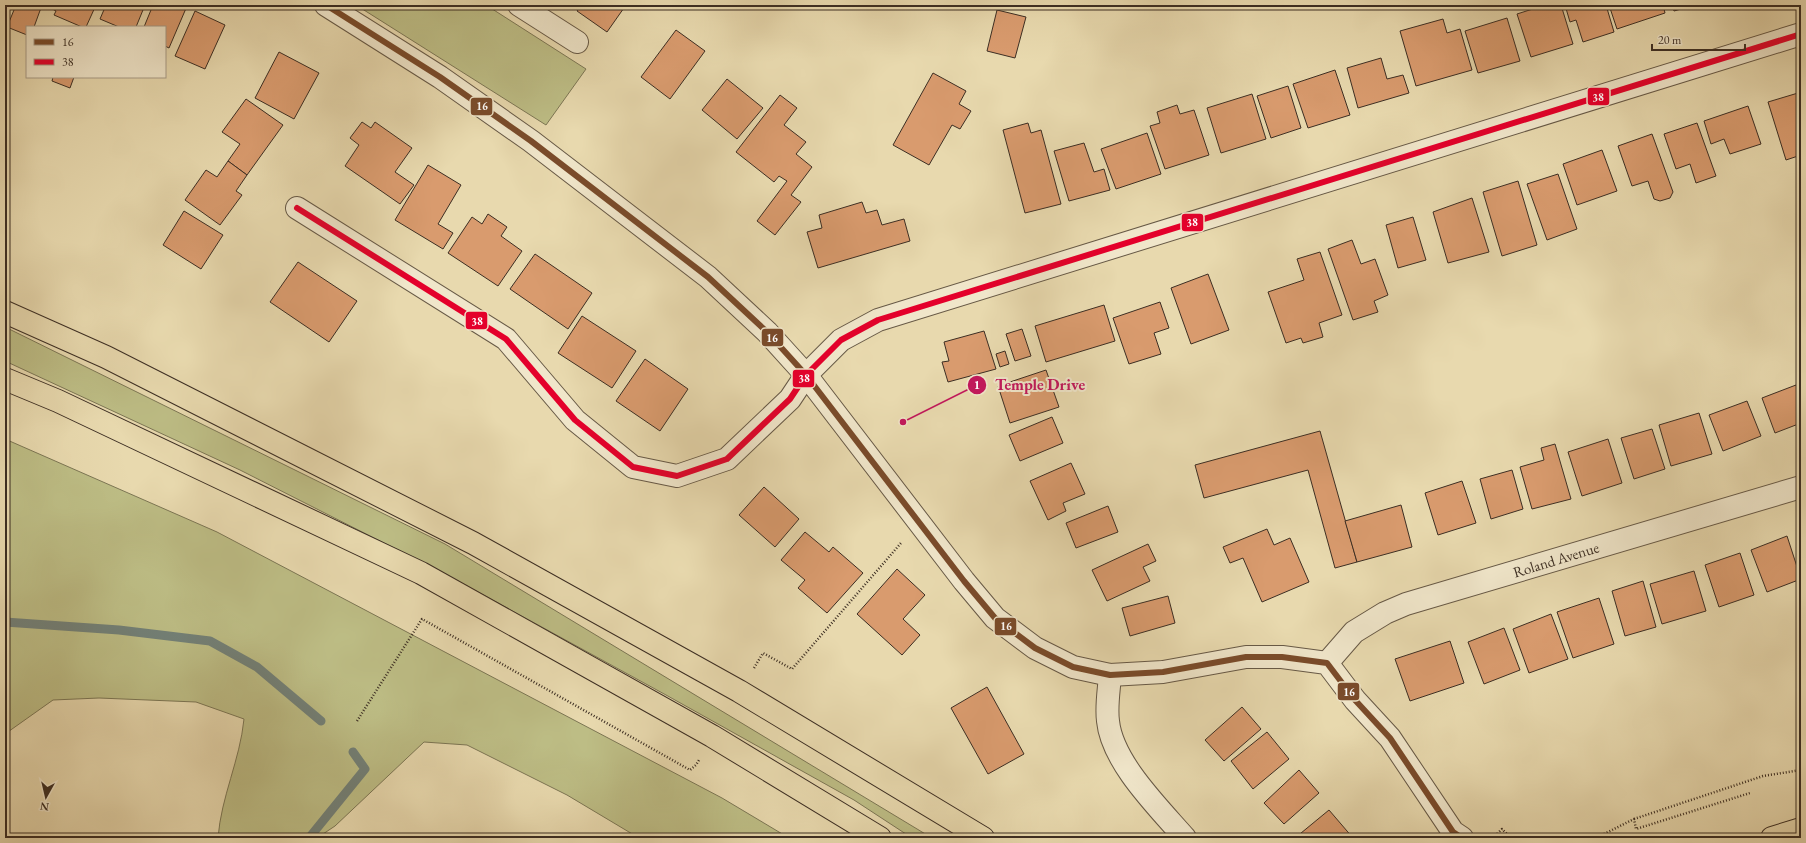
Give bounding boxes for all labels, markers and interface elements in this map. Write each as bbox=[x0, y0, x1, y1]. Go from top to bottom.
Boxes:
legend bbox=[26, 26, 166, 78]
scale bar bbox=[1652, 26, 1745, 52]
text: 20 m bbox=[1658, 32, 1682, 48]
text: 16 bbox=[62, 34, 74, 50]
text: 38 bbox=[62, 54, 74, 70]
line badge: 38 bbox=[1587, 87, 1610, 106]
text: 38 bbox=[1592, 90, 1604, 104]
line badge: 16 bbox=[470, 97, 493, 116]
text: 16 bbox=[476, 99, 488, 113]
line badge: 38 bbox=[1181, 213, 1204, 232]
text: 38 bbox=[1186, 215, 1198, 229]
line badge: 38 bbox=[465, 311, 488, 330]
text: 38 bbox=[471, 314, 483, 328]
line badge: 16 bbox=[761, 328, 784, 347]
text: 16 bbox=[766, 331, 778, 345]
line badge: 38 bbox=[792, 369, 815, 388]
text: 38 bbox=[798, 371, 810, 385]
callout: Temple Drive bbox=[967, 371, 1093, 399]
text: Temple Drive bbox=[995, 374, 1085, 395]
text: 1 bbox=[974, 377, 980, 393]
street label: Roland Avenue bbox=[1510, 537, 1601, 582]
line badge: 16 bbox=[994, 617, 1017, 636]
text: 16 bbox=[1000, 619, 1012, 633]
line badge: 16 bbox=[1337, 682, 1360, 701]
text: 16 bbox=[1343, 685, 1355, 699]
north arrow bbox=[26, 777, 66, 817]
text: N bbox=[39, 799, 50, 814]

